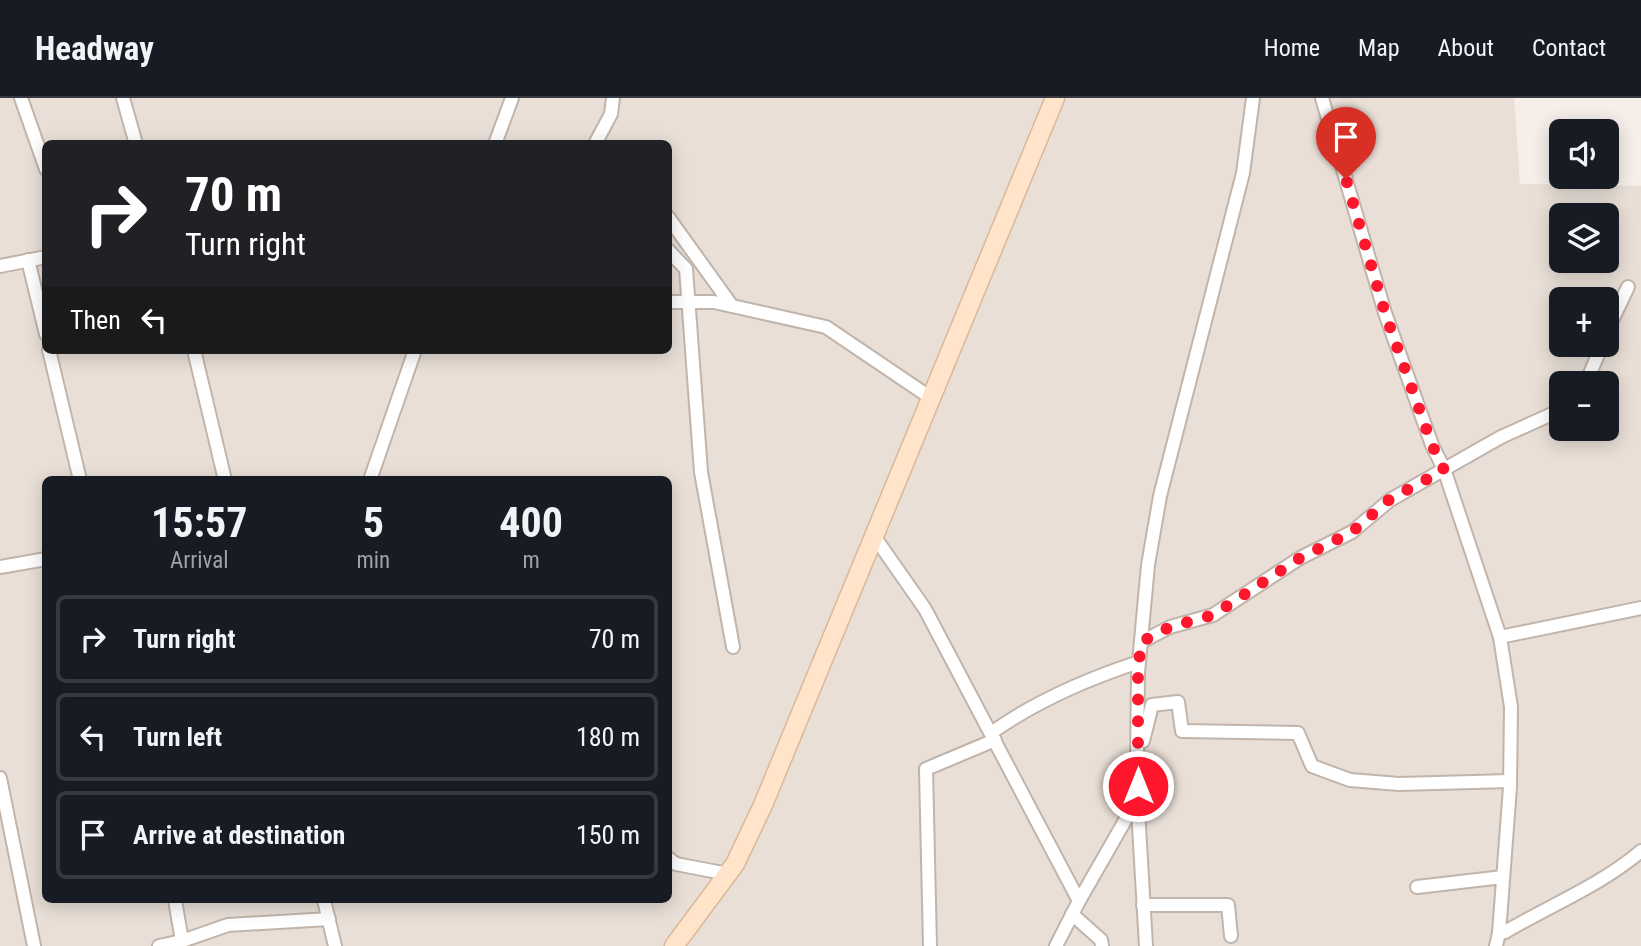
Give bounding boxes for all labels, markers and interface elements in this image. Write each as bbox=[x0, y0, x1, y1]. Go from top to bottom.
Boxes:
text: Headway bbox=[35, 29, 154, 68]
text: Home bbox=[1264, 34, 1320, 62]
text: Map bbox=[1358, 34, 1400, 62]
text: About bbox=[1438, 34, 1494, 62]
text: Contact bbox=[1532, 34, 1606, 62]
pin bbox=[1316, 107, 1376, 179]
icon: arrive bbox=[1327, 118, 1365, 156]
map controls bbox=[1549, 119, 1619, 441]
button: sound bbox=[1549, 119, 1619, 189]
text: 70 m bbox=[185, 166, 282, 223]
icon: right bbox=[70, 168, 161, 259]
button: layers bbox=[1549, 203, 1619, 273]
text: Turn right bbox=[185, 225, 306, 263]
button: + bbox=[1549, 287, 1619, 357]
icon: left bbox=[135, 301, 173, 339]
text: Then bbox=[70, 305, 121, 335]
button: − bbox=[1549, 371, 1619, 441]
text: 15:57 bbox=[151, 498, 247, 547]
text: 5 bbox=[363, 498, 384, 547]
text: 400 bbox=[499, 498, 563, 547]
text: Arrival bbox=[170, 547, 228, 574]
text: min bbox=[356, 547, 390, 574]
text: m bbox=[522, 547, 540, 574]
icon: right bbox=[74, 620, 112, 658]
text: Turn right bbox=[133, 624, 235, 654]
text: 70 m bbox=[589, 624, 640, 654]
icon: left bbox=[74, 718, 112, 756]
text: Turn left bbox=[133, 722, 222, 752]
text: 180 m bbox=[576, 722, 640, 752]
position arrow bbox=[1101, 749, 1175, 823]
icon: arrive bbox=[74, 816, 112, 854]
text: Arrive at destination bbox=[133, 820, 345, 850]
text: 150 m bbox=[576, 820, 640, 850]

